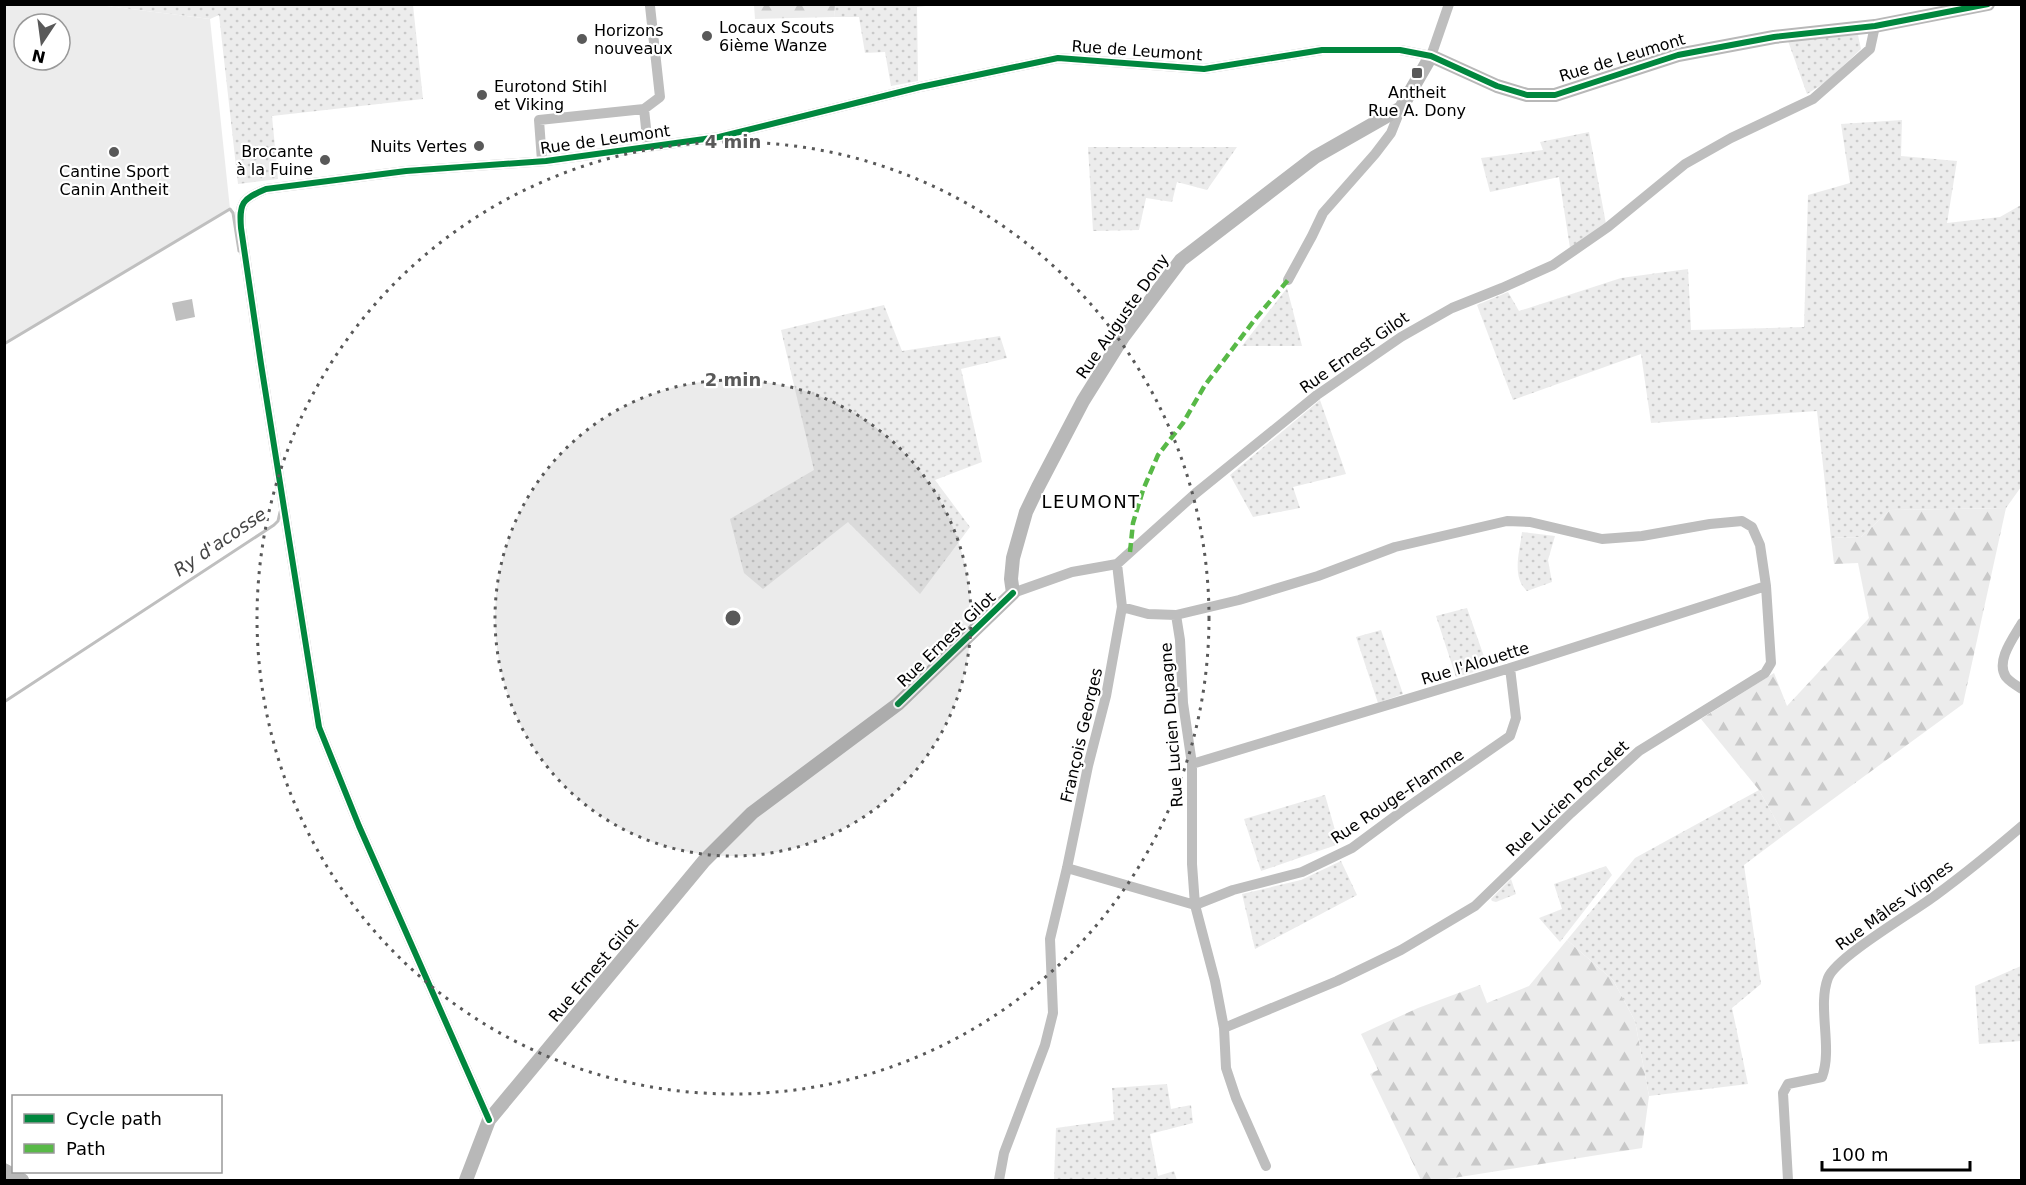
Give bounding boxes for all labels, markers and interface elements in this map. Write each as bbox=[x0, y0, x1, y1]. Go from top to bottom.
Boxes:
north arrow bbox=[12, 12, 72, 72]
place label: Locaux Scouts 6ième Wanze bbox=[719, 18, 834, 55]
place label: Horizons nouveaux bbox=[594, 21, 673, 58]
marker: Locaux Scouts 6ième Wanze bbox=[700, 29, 714, 43]
street label: Rue de Leumont bbox=[1557, 29, 1688, 86]
marker: Horizons nouveaux bbox=[575, 32, 589, 46]
street label: Rue de Leumont bbox=[1071, 36, 1203, 65]
text: N bbox=[30, 45, 47, 67]
marker: Antheit Rue A. Dony bbox=[1410, 66, 1424, 80]
place label: Eurotond Stihl et Viking bbox=[494, 77, 607, 114]
place label: Antheit Rue A. Dony bbox=[1368, 83, 1466, 120]
marker: Eurotond Stihl et Viking bbox=[475, 88, 489, 102]
street label: Rue de Leumont bbox=[539, 121, 671, 158]
text: 4 min bbox=[705, 131, 761, 152]
place label: Nuits Vertes bbox=[370, 137, 467, 156]
marker: Nuits Vertes bbox=[472, 139, 486, 153]
place label: Brocante à la Fuine bbox=[236, 142, 313, 179]
marker: Cantine Sport Canin Antheit bbox=[107, 145, 121, 159]
marker: Brocante à la Fuine bbox=[318, 153, 332, 167]
place label: Cantine Sport Canin Antheit bbox=[59, 162, 169, 199]
street label: Rue Auguste Dony bbox=[1072, 250, 1173, 382]
street label: Rue Ernest Gilot bbox=[1296, 308, 1413, 397]
text: 2 min bbox=[705, 369, 761, 390]
district label: LEUMONT bbox=[1041, 491, 1141, 512]
water label: Ry d'acosse bbox=[169, 503, 270, 580]
street label: Rue Ernest Gilot bbox=[893, 588, 999, 691]
centre of rings bbox=[723, 608, 743, 628]
street label: Rue l'Alouette bbox=[1419, 638, 1531, 689]
street label: Rue Lucien Dupagne bbox=[1156, 642, 1187, 808]
street label: François Georges bbox=[1057, 666, 1106, 804]
street label: Rue Lucien Poncelet bbox=[1502, 737, 1633, 860]
street label: Rue Rouge-Flamme bbox=[1327, 745, 1467, 848]
street label: Rue Mâles Vignes bbox=[1832, 856, 1957, 954]
street label: Rue Ernest Gilot bbox=[545, 915, 642, 1026]
legend bbox=[12, 1095, 222, 1173]
text: Cycle path bbox=[66, 1108, 162, 1129]
scale bar bbox=[1822, 1134, 1970, 1172]
text: Path bbox=[66, 1138, 106, 1159]
text: 100 m bbox=[1831, 1144, 1889, 1165]

